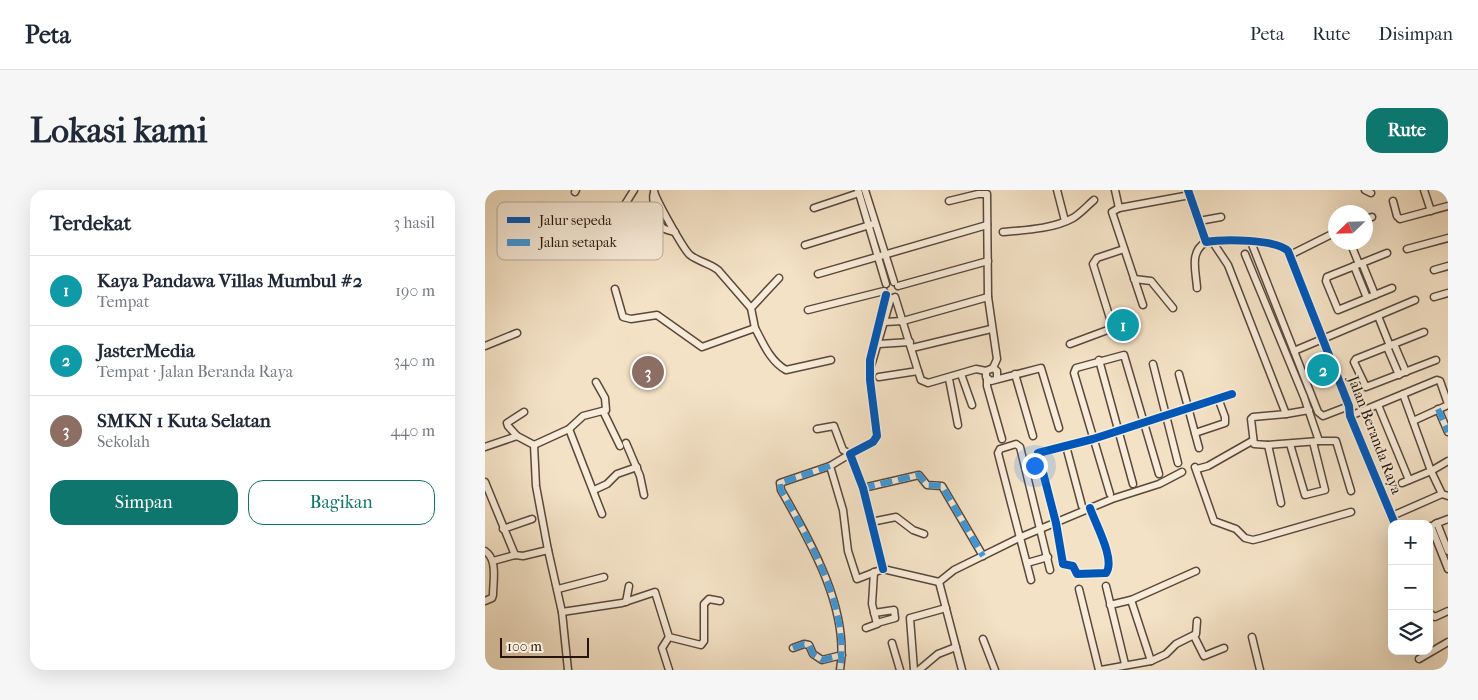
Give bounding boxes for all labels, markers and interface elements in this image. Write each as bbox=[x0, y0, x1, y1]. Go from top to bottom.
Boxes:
text: Peta bbox=[25, 21, 70, 49]
text: Peta bbox=[1250, 24, 1284, 45]
text: Rute bbox=[1312, 24, 1350, 45]
text: Disimpan bbox=[1378, 24, 1453, 45]
button: Rute bbox=[1366, 108, 1448, 153]
text: Lokasi kami bbox=[30, 110, 207, 151]
legend bbox=[497, 202, 663, 260]
north arrow bbox=[1328, 205, 1373, 250]
text: Terdekat bbox=[50, 211, 131, 235]
text: Jalur sepeda bbox=[538, 212, 612, 229]
text: 3 hasil bbox=[394, 213, 435, 232]
text: Jalan setapak bbox=[538, 234, 618, 251]
text: Kaya Pandawa Villas Mumbul #2 bbox=[97, 270, 362, 292]
text: 1 bbox=[63, 281, 69, 300]
text: 190 m bbox=[395, 281, 435, 300]
text: Tempat bbox=[97, 292, 149, 311]
pin: 1 bbox=[1107, 306, 1139, 344]
text: JasterMedia bbox=[97, 340, 195, 362]
text: 2 bbox=[62, 351, 70, 370]
text: 340 m bbox=[393, 351, 435, 370]
pin: 2 bbox=[1307, 351, 1339, 389]
pin: 3 bbox=[632, 353, 664, 391]
text: Tempat · Jalan Beranda Raya bbox=[97, 362, 293, 381]
street label: Jalan Beranda Raya bbox=[1344, 372, 1406, 498]
text: SMKN 1 Kuta Selatan bbox=[97, 410, 271, 432]
text: 3 bbox=[63, 421, 69, 440]
text: 440 m bbox=[390, 421, 435, 440]
text: Sekolah bbox=[97, 432, 150, 451]
your location bbox=[1022, 453, 1048, 479]
button: Simpan bbox=[50, 480, 238, 525]
button: Bagikan bbox=[248, 480, 435, 525]
map controls bbox=[1388, 520, 1433, 655]
button: + bbox=[1388, 520, 1433, 565]
button: − bbox=[1388, 565, 1433, 610]
button: layers bbox=[1388, 610, 1433, 655]
scale bar bbox=[500, 635, 589, 658]
text: 100 m bbox=[507, 638, 542, 655]

